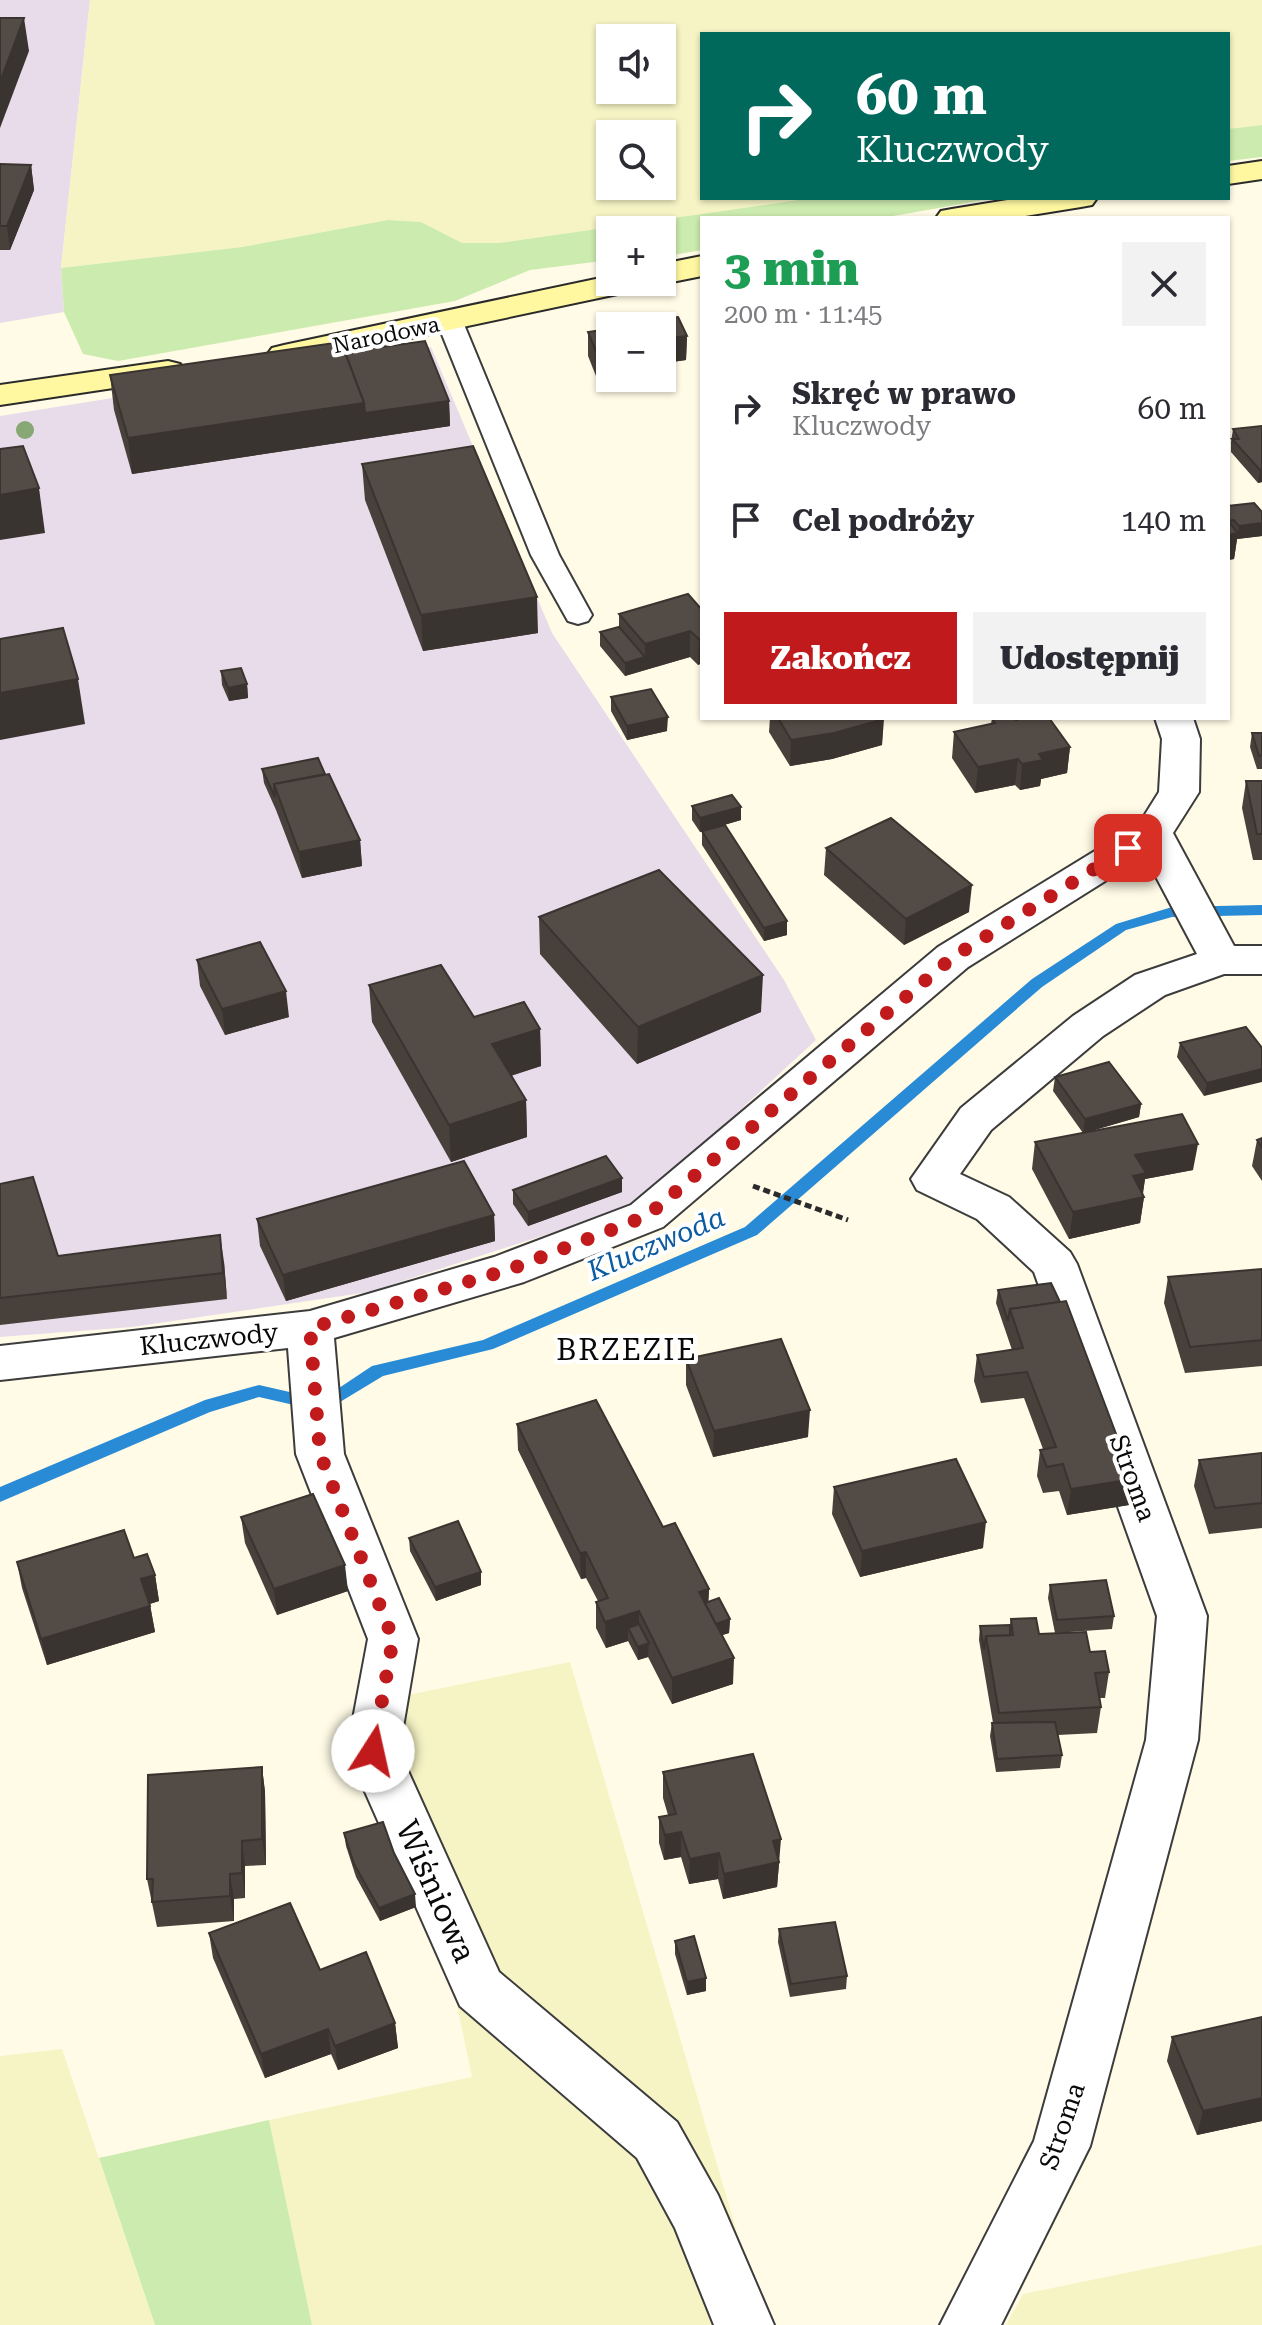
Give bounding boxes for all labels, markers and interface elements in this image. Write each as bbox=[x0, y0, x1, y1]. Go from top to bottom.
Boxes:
map controls bbox=[596, 24, 676, 392]
button: sound bbox=[596, 24, 676, 104]
text: 60 m bbox=[856, 62, 987, 128]
icon: right bbox=[724, 64, 828, 168]
button: search bbox=[596, 120, 676, 200]
text: Kluczwody bbox=[856, 129, 1049, 171]
button: + bbox=[596, 216, 676, 296]
text: 3 min bbox=[724, 241, 859, 297]
button: close bbox=[1122, 242, 1206, 326]
text: 200 m · 11:45 bbox=[724, 299, 883, 329]
street label: Narodowa bbox=[330, 311, 442, 359]
button: − bbox=[596, 312, 676, 392]
text: Skręć w prawo bbox=[792, 376, 1016, 411]
icon: right bbox=[724, 386, 768, 430]
text: 60 m bbox=[1137, 391, 1206, 426]
text: Kluczwody bbox=[792, 411, 931, 441]
icon: arrive bbox=[724, 498, 768, 542]
text: Cel podróży bbox=[792, 503, 974, 538]
text: 140 m bbox=[1121, 503, 1206, 538]
button: Zakończ bbox=[724, 612, 957, 704]
button: Udostępnij bbox=[973, 612, 1206, 704]
pin bbox=[1094, 814, 1162, 882]
icon: arrive bbox=[1106, 826, 1150, 870]
water label: Kluczwoda bbox=[581, 1200, 730, 1288]
street label: Kluczwody bbox=[138, 1317, 280, 1361]
district label: BRZEZIE bbox=[556, 1332, 698, 1367]
street label: Stroma bbox=[1104, 1431, 1162, 1525]
position arrow bbox=[331, 1709, 415, 1793]
street label: Wiśniowa bbox=[388, 1814, 484, 1968]
street label: Stroma bbox=[1033, 2079, 1091, 2173]

